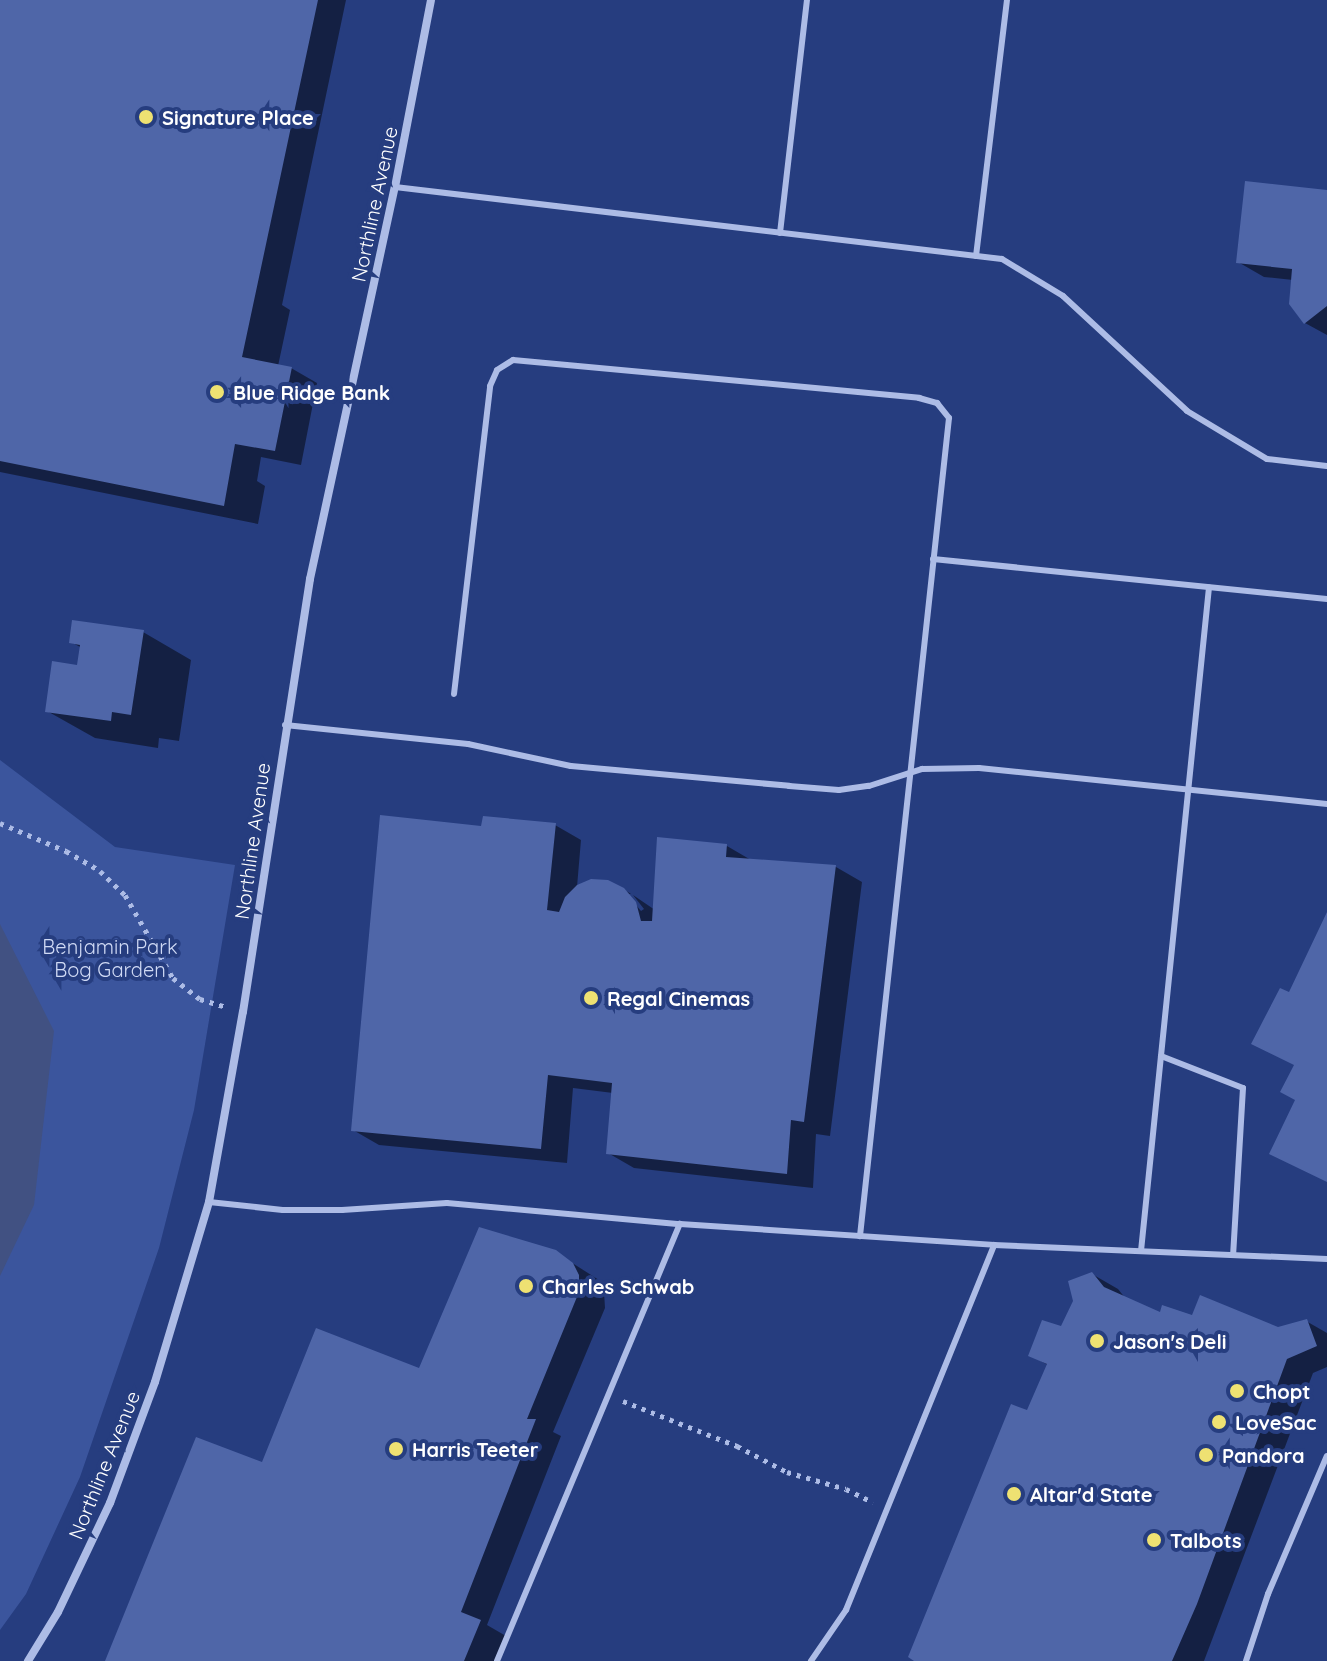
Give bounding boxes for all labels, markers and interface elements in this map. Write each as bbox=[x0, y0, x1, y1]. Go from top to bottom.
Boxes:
place label: Signature Place bbox=[162, 105, 314, 129]
marker: Signature Place bbox=[137, 108, 155, 126]
street label: Northline Avenue bbox=[346, 124, 402, 284]
place label: Blue Ridge Bank bbox=[233, 380, 390, 404]
marker: Blue Ridge Bank bbox=[208, 383, 226, 401]
street label: Northline Avenue bbox=[229, 761, 275, 921]
park label: Benjamin Park Bog Garden bbox=[42, 934, 178, 981]
place label: Regal Cinemas bbox=[607, 986, 750, 1010]
marker: Regal Cinemas bbox=[582, 989, 600, 1007]
place label: Charles Schwab bbox=[542, 1274, 694, 1298]
marker: Charles Schwab bbox=[517, 1277, 535, 1295]
place label: Jason's Deli bbox=[1113, 1329, 1226, 1353]
marker: Jason's Deli bbox=[1088, 1332, 1106, 1350]
place label: Chopt bbox=[1253, 1379, 1310, 1403]
marker: Chopt bbox=[1228, 1382, 1246, 1400]
street label: Northline Avenue bbox=[63, 1387, 145, 1543]
place label: LoveSac bbox=[1235, 1410, 1316, 1434]
marker: LoveSac bbox=[1210, 1413, 1228, 1431]
place label: Harris Teeter bbox=[412, 1437, 539, 1461]
marker: Harris Teeter bbox=[387, 1440, 405, 1458]
place label: Pandora bbox=[1222, 1443, 1304, 1467]
marker: Pandora bbox=[1197, 1446, 1215, 1464]
place label: Altar'd State bbox=[1030, 1482, 1152, 1506]
marker: Altar'd State bbox=[1005, 1485, 1023, 1503]
place label: Talbots bbox=[1170, 1528, 1242, 1552]
marker: Talbots bbox=[1145, 1531, 1163, 1549]

